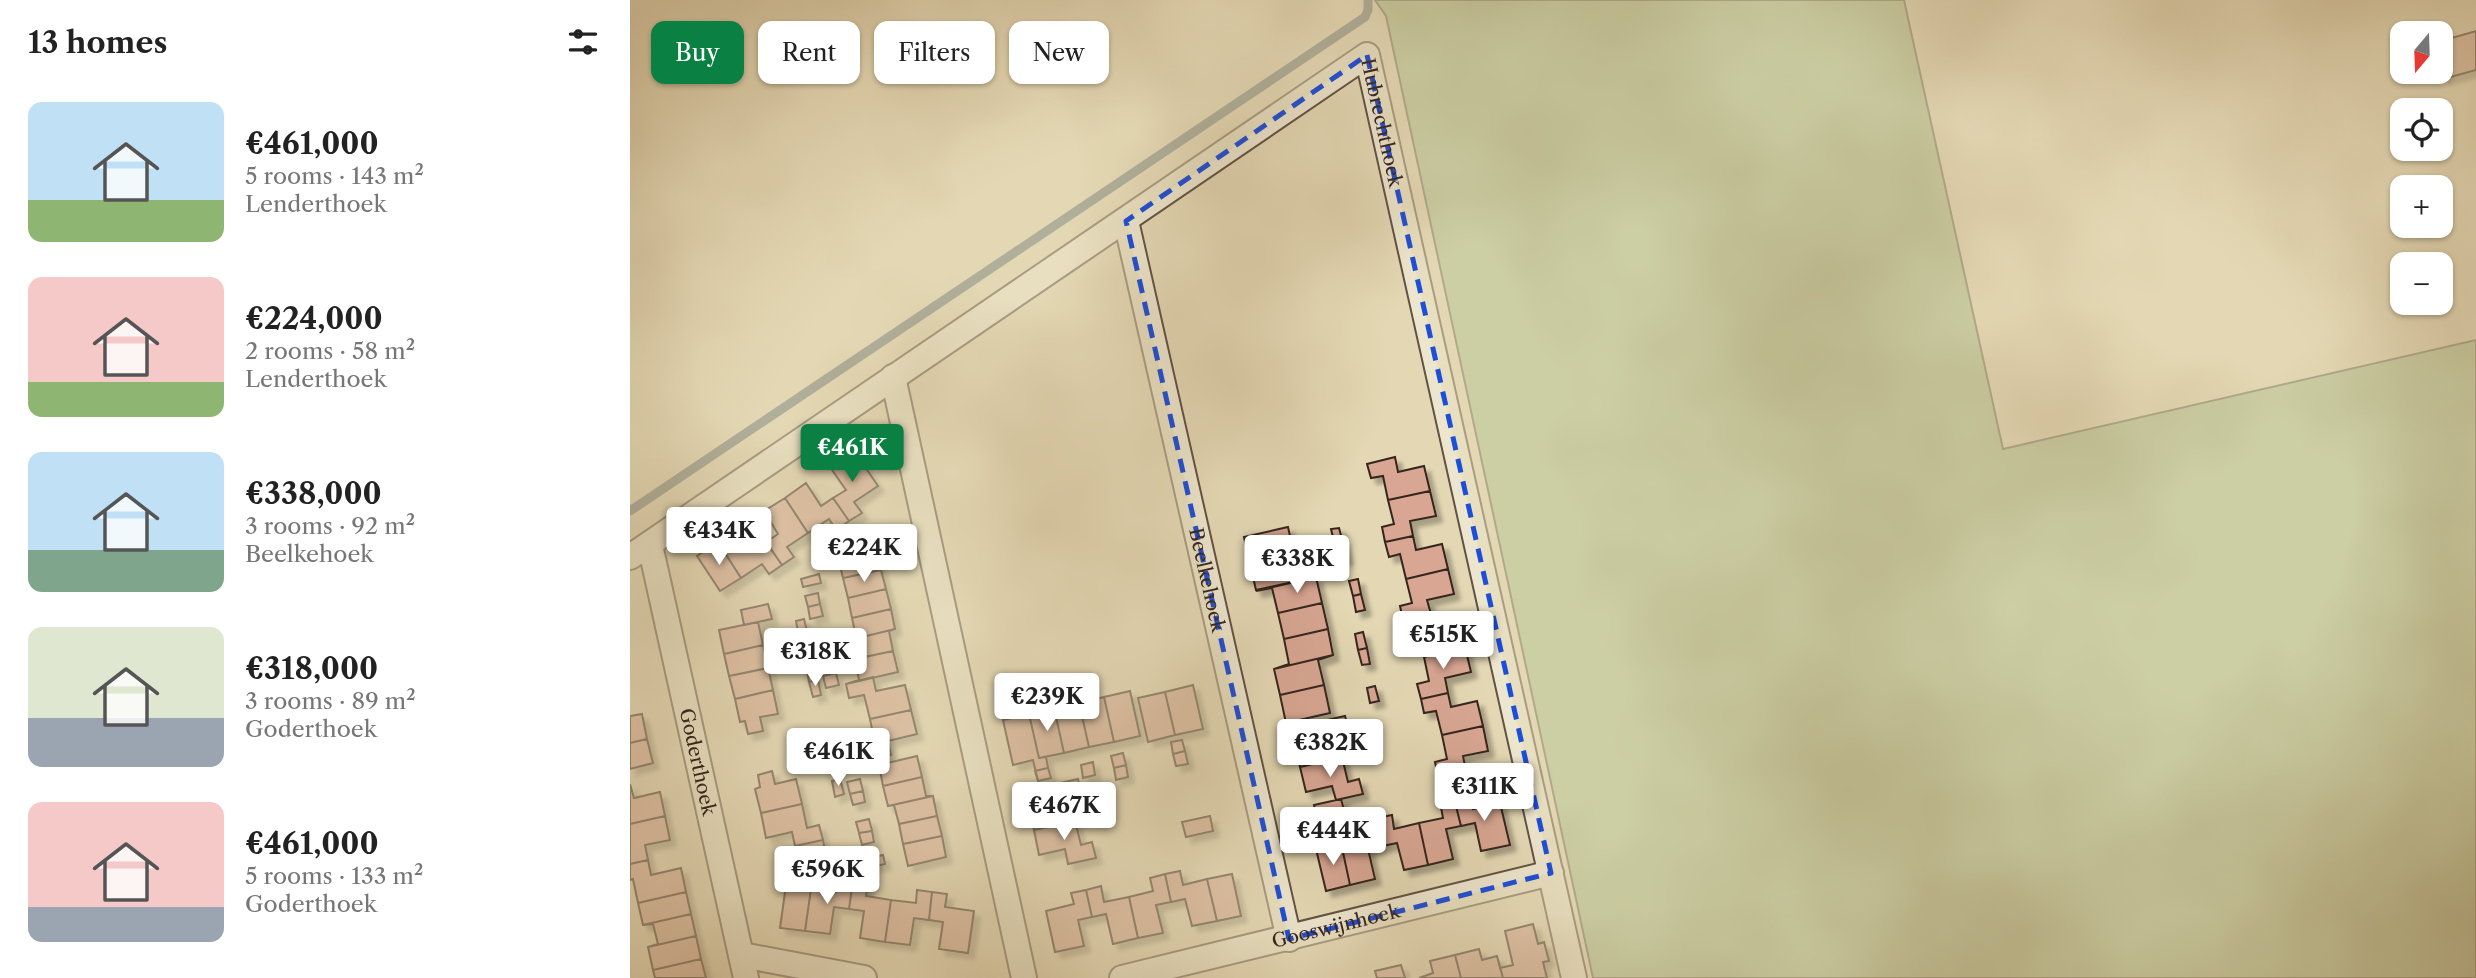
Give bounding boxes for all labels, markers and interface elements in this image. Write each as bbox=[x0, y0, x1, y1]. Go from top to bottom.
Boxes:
chip: Buy bbox=[651, 21, 744, 84]
chip: Rent bbox=[758, 21, 860, 84]
chip: Filters bbox=[874, 21, 995, 84]
chip: New bbox=[1009, 21, 1109, 84]
north arrow bbox=[2390, 21, 2454, 84]
map controls bbox=[2390, 21, 2453, 315]
icon: filters bbox=[564, 23, 602, 61]
text: 13 homes bbox=[28, 24, 167, 61]
street label: Hubrechthoek bbox=[1356, 56, 1407, 190]
button: locate bbox=[2390, 98, 2453, 161]
text: €461,000 bbox=[245, 125, 379, 162]
icon: home bbox=[84, 130, 168, 214]
text: 5 rooms · 143 m² bbox=[245, 162, 424, 190]
button: + bbox=[2390, 175, 2453, 238]
text: Lenderthoek bbox=[245, 190, 387, 218]
button: − bbox=[2390, 252, 2453, 315]
text: €224,000 bbox=[245, 300, 383, 337]
icon: home bbox=[84, 305, 168, 389]
text: 2 rooms · 58 m² bbox=[245, 337, 415, 365]
text: Lenderthoek bbox=[245, 365, 387, 393]
pin: €461K bbox=[803, 424, 901, 484]
text: €461K bbox=[817, 433, 887, 461]
text: €338,000 bbox=[245, 475, 382, 512]
icon: home bbox=[84, 480, 168, 564]
pin: €434K bbox=[670, 508, 768, 567]
text: 3 rooms · 92 m² bbox=[245, 512, 415, 540]
text: €434K bbox=[682, 516, 756, 544]
pin: €224K bbox=[815, 524, 913, 584]
street label: Beelkehoek bbox=[1184, 526, 1230, 635]
text: €224K bbox=[827, 533, 901, 561]
pin: €338K bbox=[1248, 536, 1346, 595]
text: Beelkehoek bbox=[245, 540, 374, 568]
text: €338K bbox=[1260, 544, 1334, 572]
pin: €515K bbox=[1394, 612, 1492, 671]
text: €515K bbox=[1409, 620, 1477, 648]
pin: €318K bbox=[766, 628, 864, 688]
text: €318K bbox=[780, 637, 850, 665]
text: €318,000 bbox=[245, 650, 378, 687]
icon: home bbox=[84, 655, 168, 739]
pin: €239K bbox=[998, 674, 1096, 733]
text: €239K bbox=[1010, 682, 1084, 710]
text: 3 rooms · 89 m² bbox=[245, 687, 416, 715]
street label: Goderthoek bbox=[675, 706, 721, 819]
text: Goderthoek bbox=[245, 715, 377, 743]
pin: €382K bbox=[1281, 720, 1379, 779]
pin: €461K bbox=[789, 728, 887, 788]
text: €382K bbox=[1293, 728, 1367, 756]
text: €461K bbox=[803, 737, 873, 765]
pin: €311K bbox=[1435, 764, 1533, 823]
text: €311K bbox=[1451, 772, 1517, 800]
pin: €467K bbox=[1015, 782, 1113, 842]
text: €467K bbox=[1028, 791, 1100, 819]
pin: €444K bbox=[1284, 808, 1382, 867]
text: €444K bbox=[1296, 816, 1370, 844]
text: €461,000 bbox=[245, 825, 379, 862]
icon: home bbox=[84, 830, 168, 914]
pin: €596K bbox=[778, 846, 876, 906]
text: €596K bbox=[790, 855, 864, 883]
text: 5 rooms · 133 m² bbox=[245, 862, 423, 890]
text: Goderthoek bbox=[245, 890, 377, 918]
street label: Gooswijnhoek bbox=[1270, 899, 1403, 953]

